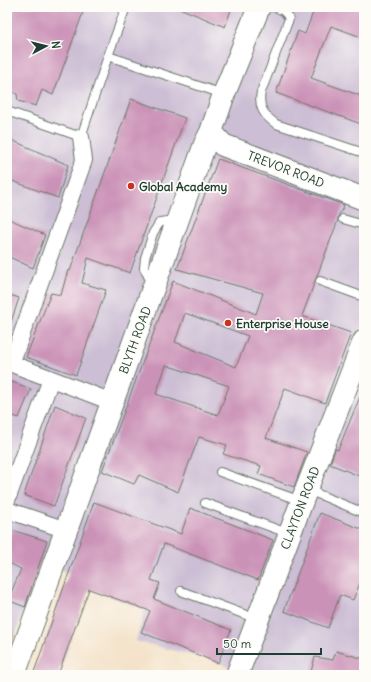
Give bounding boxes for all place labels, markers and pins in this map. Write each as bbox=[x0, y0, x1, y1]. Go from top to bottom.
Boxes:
place label: Global Academy bbox=[139, 179, 228, 195]
marker: Global Academy bbox=[126, 181, 136, 191]
place label: Enterprise House bbox=[236, 316, 329, 332]
marker: Enterprise House bbox=[223, 318, 233, 328]

